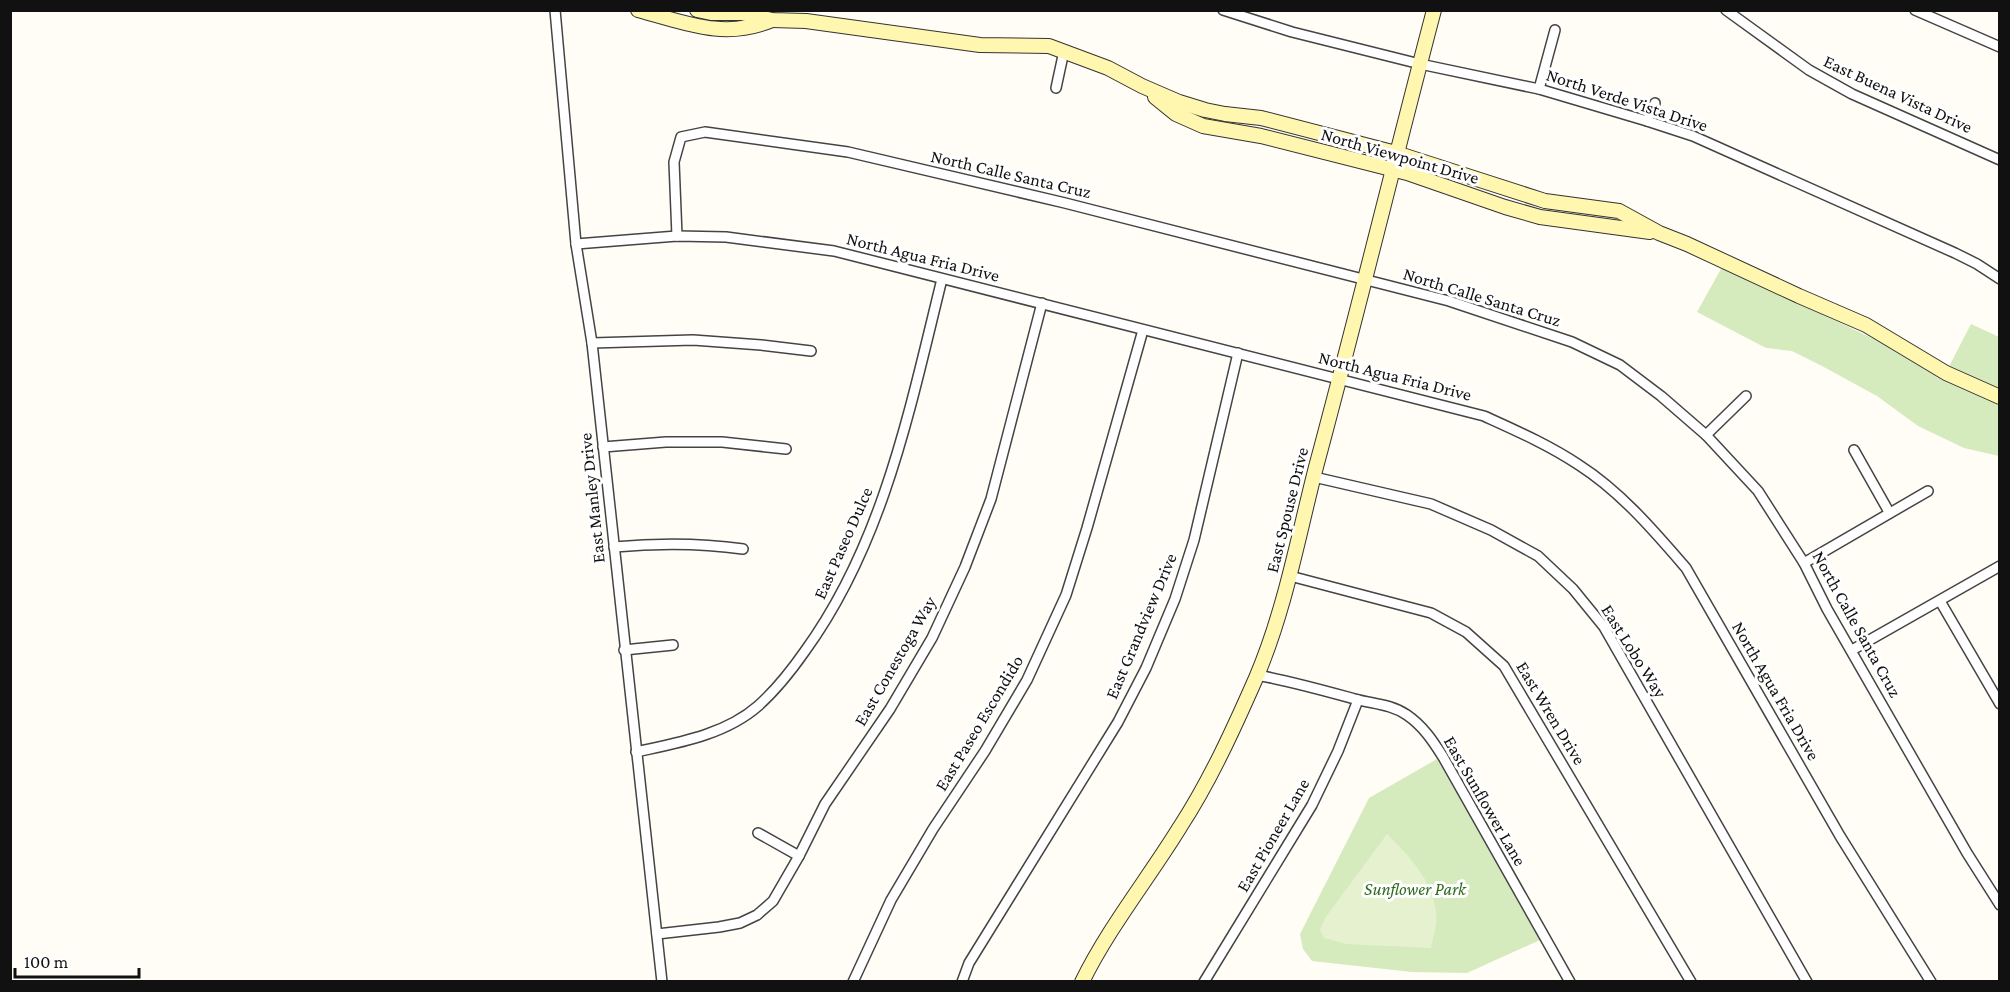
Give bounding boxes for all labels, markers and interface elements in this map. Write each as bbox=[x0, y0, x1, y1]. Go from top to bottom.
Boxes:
street label: East Buena Vista Drive bbox=[1821, 51, 1976, 137]
street label: North Verde Vista Drive bbox=[1544, 64, 1710, 136]
street label: North Viewpoint Drive bbox=[1319, 124, 1481, 188]
street label: North Calle Santa Cruz bbox=[929, 146, 1093, 202]
street label: North Agua Fria Drive bbox=[844, 228, 1002, 286]
street label: North Calle Santa Cruz bbox=[1401, 263, 1564, 331]
street label: North Agua Fria Drive bbox=[1316, 347, 1474, 405]
street label: East Manley Drive bbox=[575, 432, 609, 564]
street label: East Spouse Drive bbox=[1262, 445, 1312, 575]
street label: East Paseo Dulce bbox=[809, 484, 877, 602]
street label: North Calle Santa Cruz bbox=[1809, 547, 1906, 701]
street label: East Grandview Drive bbox=[1101, 550, 1181, 702]
street label: East Conestoga Way bbox=[850, 592, 940, 729]
street label: East Lobo Way bbox=[1597, 601, 1671, 702]
street label: North Agua Fria Drive bbox=[1728, 618, 1824, 764]
street label: East Paseo Escondido bbox=[931, 652, 1027, 794]
street label: East Wren Drive bbox=[1512, 658, 1590, 768]
street label: East Sunflower Lane bbox=[1440, 733, 1530, 869]
street label: East Pioneer Lane bbox=[1233, 775, 1314, 895]
park label: Sunflower Park bbox=[1364, 879, 1467, 899]
scale bar bbox=[15, 941, 140, 979]
text: 100 m bbox=[24, 952, 69, 972]

